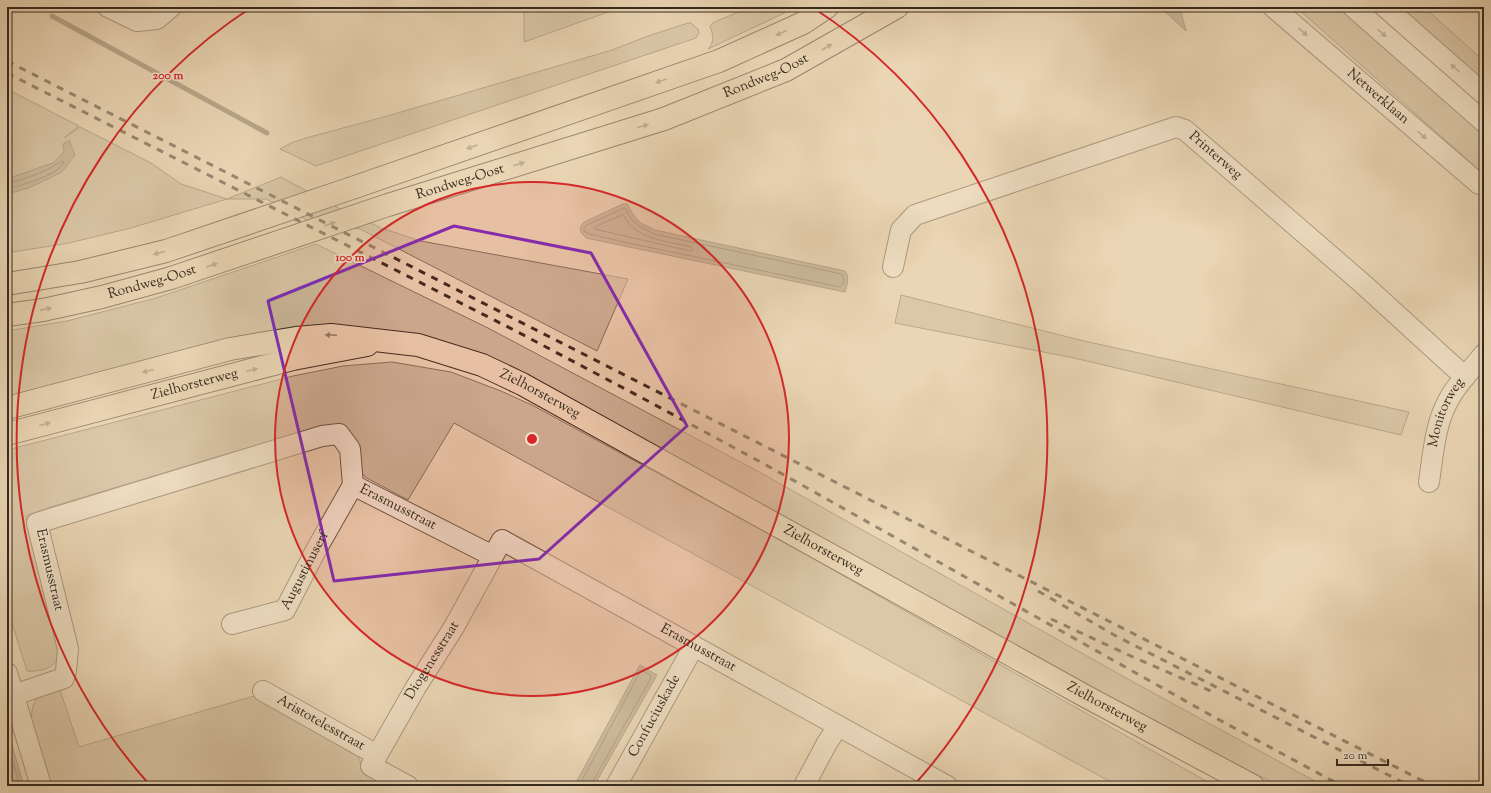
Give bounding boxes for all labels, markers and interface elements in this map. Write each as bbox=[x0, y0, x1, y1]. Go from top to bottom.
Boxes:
one-way arrow bbox=[1297, 28, 1308, 37]
one-way arrow bbox=[1377, 28, 1387, 37]
one-way arrow bbox=[776, 30, 787, 36]
one-way arrow bbox=[821, 43, 832, 50]
street label: Rondweg-Oost bbox=[721, 49, 813, 104]
street label: Netwerklaan bbox=[1342, 64, 1413, 130]
one-way arrow bbox=[1450, 64, 1459, 73]
text: 200 m bbox=[153, 67, 183, 85]
one-way arrow bbox=[654, 79, 666, 85]
one-way arrow bbox=[638, 123, 650, 129]
street label: Printerweg bbox=[1184, 127, 1246, 185]
one-way arrow bbox=[1417, 131, 1428, 140]
one-way arrow bbox=[465, 144, 477, 150]
street label: Rondweg-Oost bbox=[414, 159, 507, 206]
one-way arrow bbox=[513, 161, 525, 167]
one-way arrow bbox=[325, 221, 337, 227]
text: 100 m bbox=[334, 249, 365, 267]
one-way arrow bbox=[153, 250, 165, 256]
street label: Rondweg-Oost bbox=[106, 260, 199, 305]
one-way arrow bbox=[206, 261, 218, 267]
one-way arrow bbox=[39, 305, 52, 311]
one-way arrow bbox=[325, 332, 337, 339]
street label: Zielhorsterweg bbox=[149, 364, 240, 406]
street label: Zielhorsterweg bbox=[496, 365, 584, 424]
one-way arrow bbox=[246, 367, 258, 373]
one-way arrow bbox=[142, 368, 154, 374]
street label: Monitorweg bbox=[1424, 374, 1470, 449]
one-way arrow bbox=[38, 421, 51, 427]
centre of rings bbox=[525, 432, 539, 446]
street label: Erasmusstraat bbox=[356, 480, 440, 536]
street label: Zielhorsterweg bbox=[780, 521, 867, 581]
street label: Erasmusstraat bbox=[30, 527, 68, 613]
street label: Augustinuserf bbox=[277, 527, 335, 614]
street label: Diogenesstraat bbox=[401, 618, 465, 704]
street label: Erasmusstraat bbox=[656, 619, 740, 677]
street label: Confuciuskade bbox=[624, 671, 686, 761]
street label: Zielhorsterweg bbox=[1063, 678, 1151, 738]
street label: Aristotelesstraat bbox=[273, 690, 369, 756]
scale bar bbox=[1337, 741, 1388, 767]
text: 20 m bbox=[1343, 747, 1368, 765]

